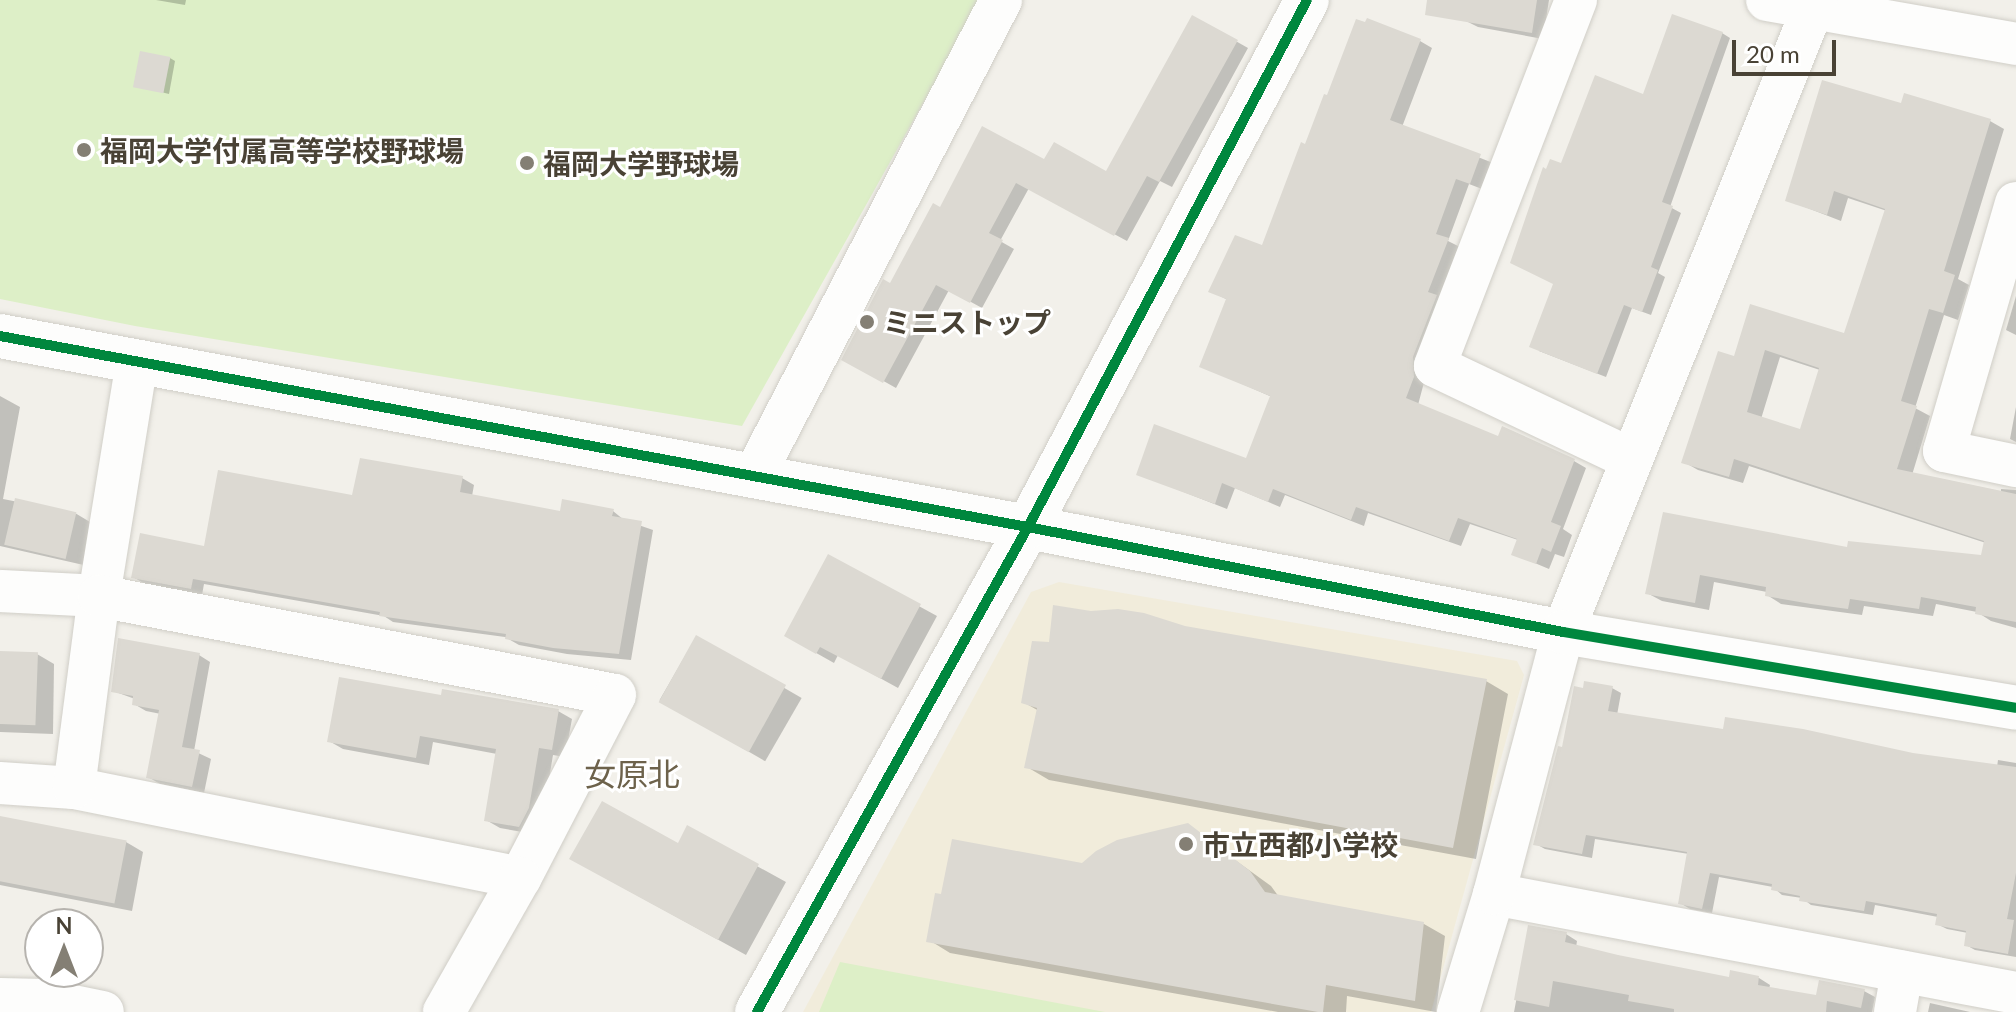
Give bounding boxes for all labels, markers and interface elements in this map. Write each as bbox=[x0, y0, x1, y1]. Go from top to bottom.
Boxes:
scale bar bbox=[1736, 24, 1840, 74]
text: 20 m bbox=[1746, 39, 1800, 68]
place label: 福岡大学付属高等学校野球場 bbox=[100, 133, 464, 167]
marker: 福岡大学付属高等学校野球場 bbox=[75, 141, 93, 159]
place label: 福岡大学野球場 bbox=[543, 146, 739, 180]
marker: 福岡大学野球場 bbox=[518, 154, 536, 172]
place label: ミニストップ bbox=[883, 305, 1051, 339]
marker: ミニストップ bbox=[858, 313, 876, 331]
district label: 女原北 bbox=[584, 755, 680, 793]
place label: 市立西都小学校 bbox=[1202, 827, 1398, 861]
marker: 市立西都小学校 bbox=[1177, 835, 1195, 853]
north arrow bbox=[24, 908, 104, 988]
text: N bbox=[56, 912, 72, 939]

